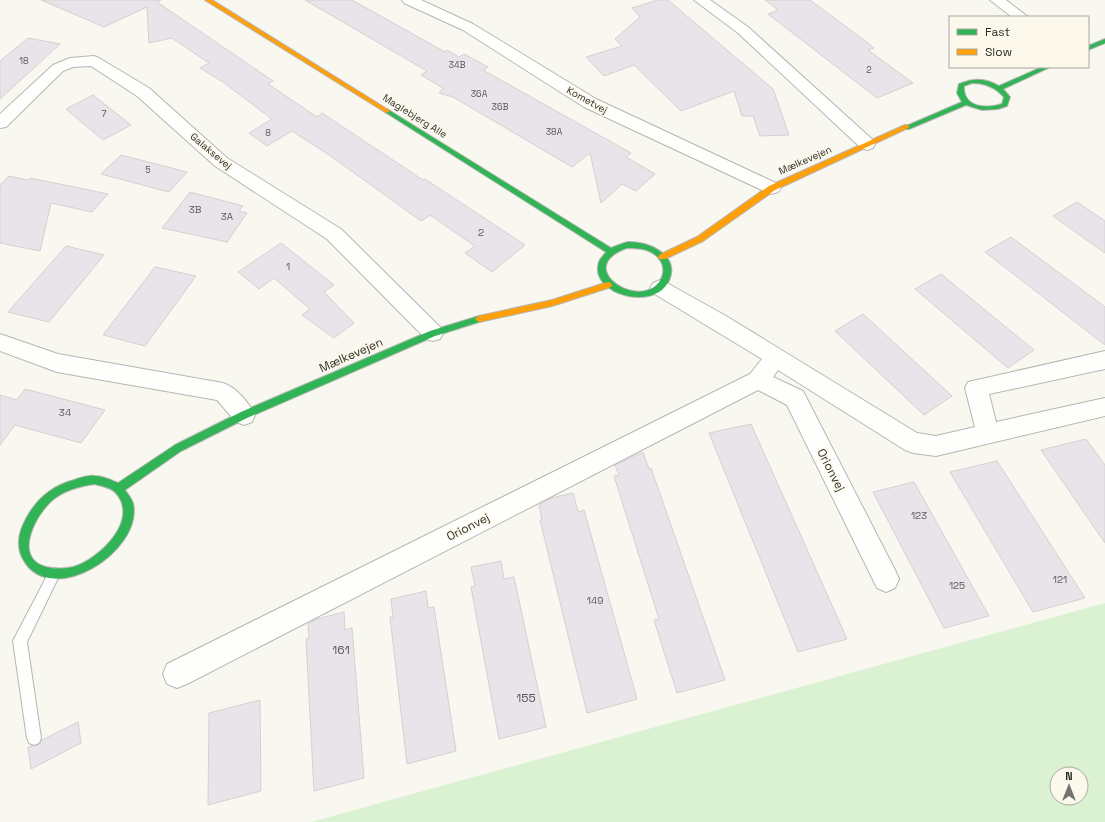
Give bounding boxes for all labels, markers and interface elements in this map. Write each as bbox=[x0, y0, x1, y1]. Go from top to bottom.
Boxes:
legend bbox=[949, 16, 1089, 68]
text: Fast bbox=[985, 24, 1010, 40]
text: Slow bbox=[985, 44, 1012, 60]
house number: 18 bbox=[19, 55, 29, 67]
house number: 34B bbox=[448, 59, 466, 71]
house number: 2 bbox=[866, 64, 872, 76]
street label: Kometvej bbox=[564, 84, 610, 116]
house number: 36A bbox=[471, 88, 488, 100]
street label: Maglebjerg Alle bbox=[380, 91, 450, 141]
house number: 36B bbox=[492, 101, 508, 113]
house number: 7 bbox=[101, 108, 107, 120]
house number: 38A bbox=[546, 126, 563, 138]
house number: 8 bbox=[265, 127, 271, 139]
street label: Galaksevej bbox=[188, 130, 234, 172]
street label: Mælkevejen bbox=[776, 143, 834, 177]
house number: 5 bbox=[145, 164, 151, 176]
house number: 3B bbox=[189, 203, 202, 216]
house number: 3A bbox=[221, 210, 234, 223]
house number: 2 bbox=[478, 226, 484, 239]
house number: 1 bbox=[286, 260, 290, 273]
street label: Mælkevejen bbox=[317, 334, 385, 376]
house number: 34 bbox=[59, 406, 71, 419]
street label: Orionvej bbox=[813, 446, 849, 494]
street label: Orionvej bbox=[444, 509, 492, 545]
house number: 123 bbox=[911, 509, 927, 522]
house number: 121 bbox=[1053, 573, 1067, 586]
house number: 125 bbox=[949, 579, 965, 592]
house number: 149 bbox=[587, 594, 603, 607]
house number: 161 bbox=[332, 642, 350, 658]
house number: 155 bbox=[516, 690, 536, 706]
north arrow bbox=[1049, 766, 1089, 806]
text: N bbox=[1065, 769, 1073, 783]

